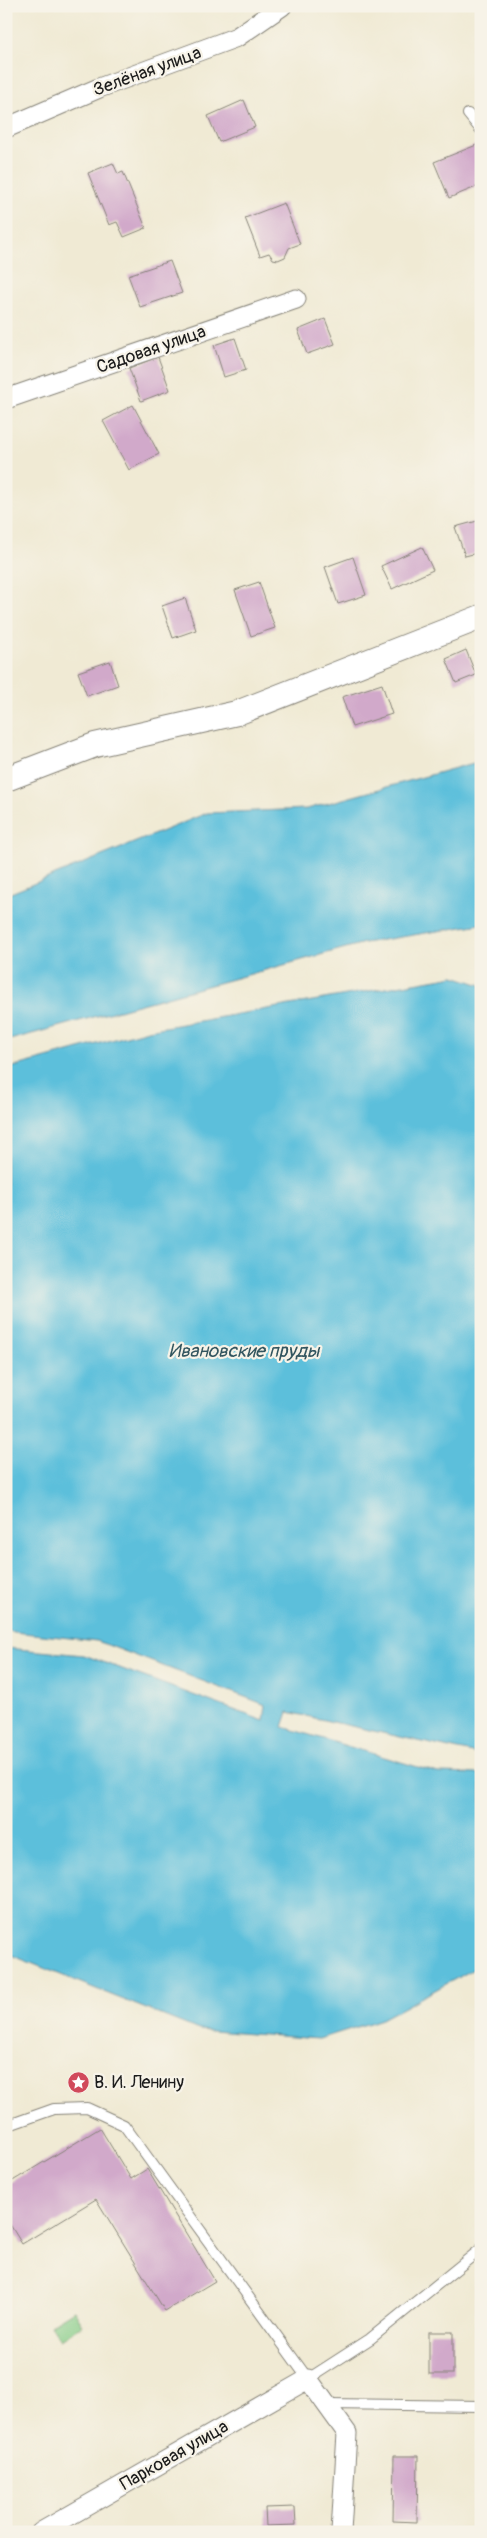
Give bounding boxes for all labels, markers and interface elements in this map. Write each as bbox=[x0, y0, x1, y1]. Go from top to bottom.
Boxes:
street label: Зелёная улица bbox=[90, 41, 204, 102]
street label: Садовая улица bbox=[93, 320, 209, 379]
water label: Ивановские пруды bbox=[169, 1339, 321, 1363]
place icon: В. И. Ленину bbox=[66, 2070, 90, 2094]
place label: В. И. Ленину bbox=[94, 2071, 184, 2094]
street label: Парковая улица bbox=[116, 2415, 232, 2496]

